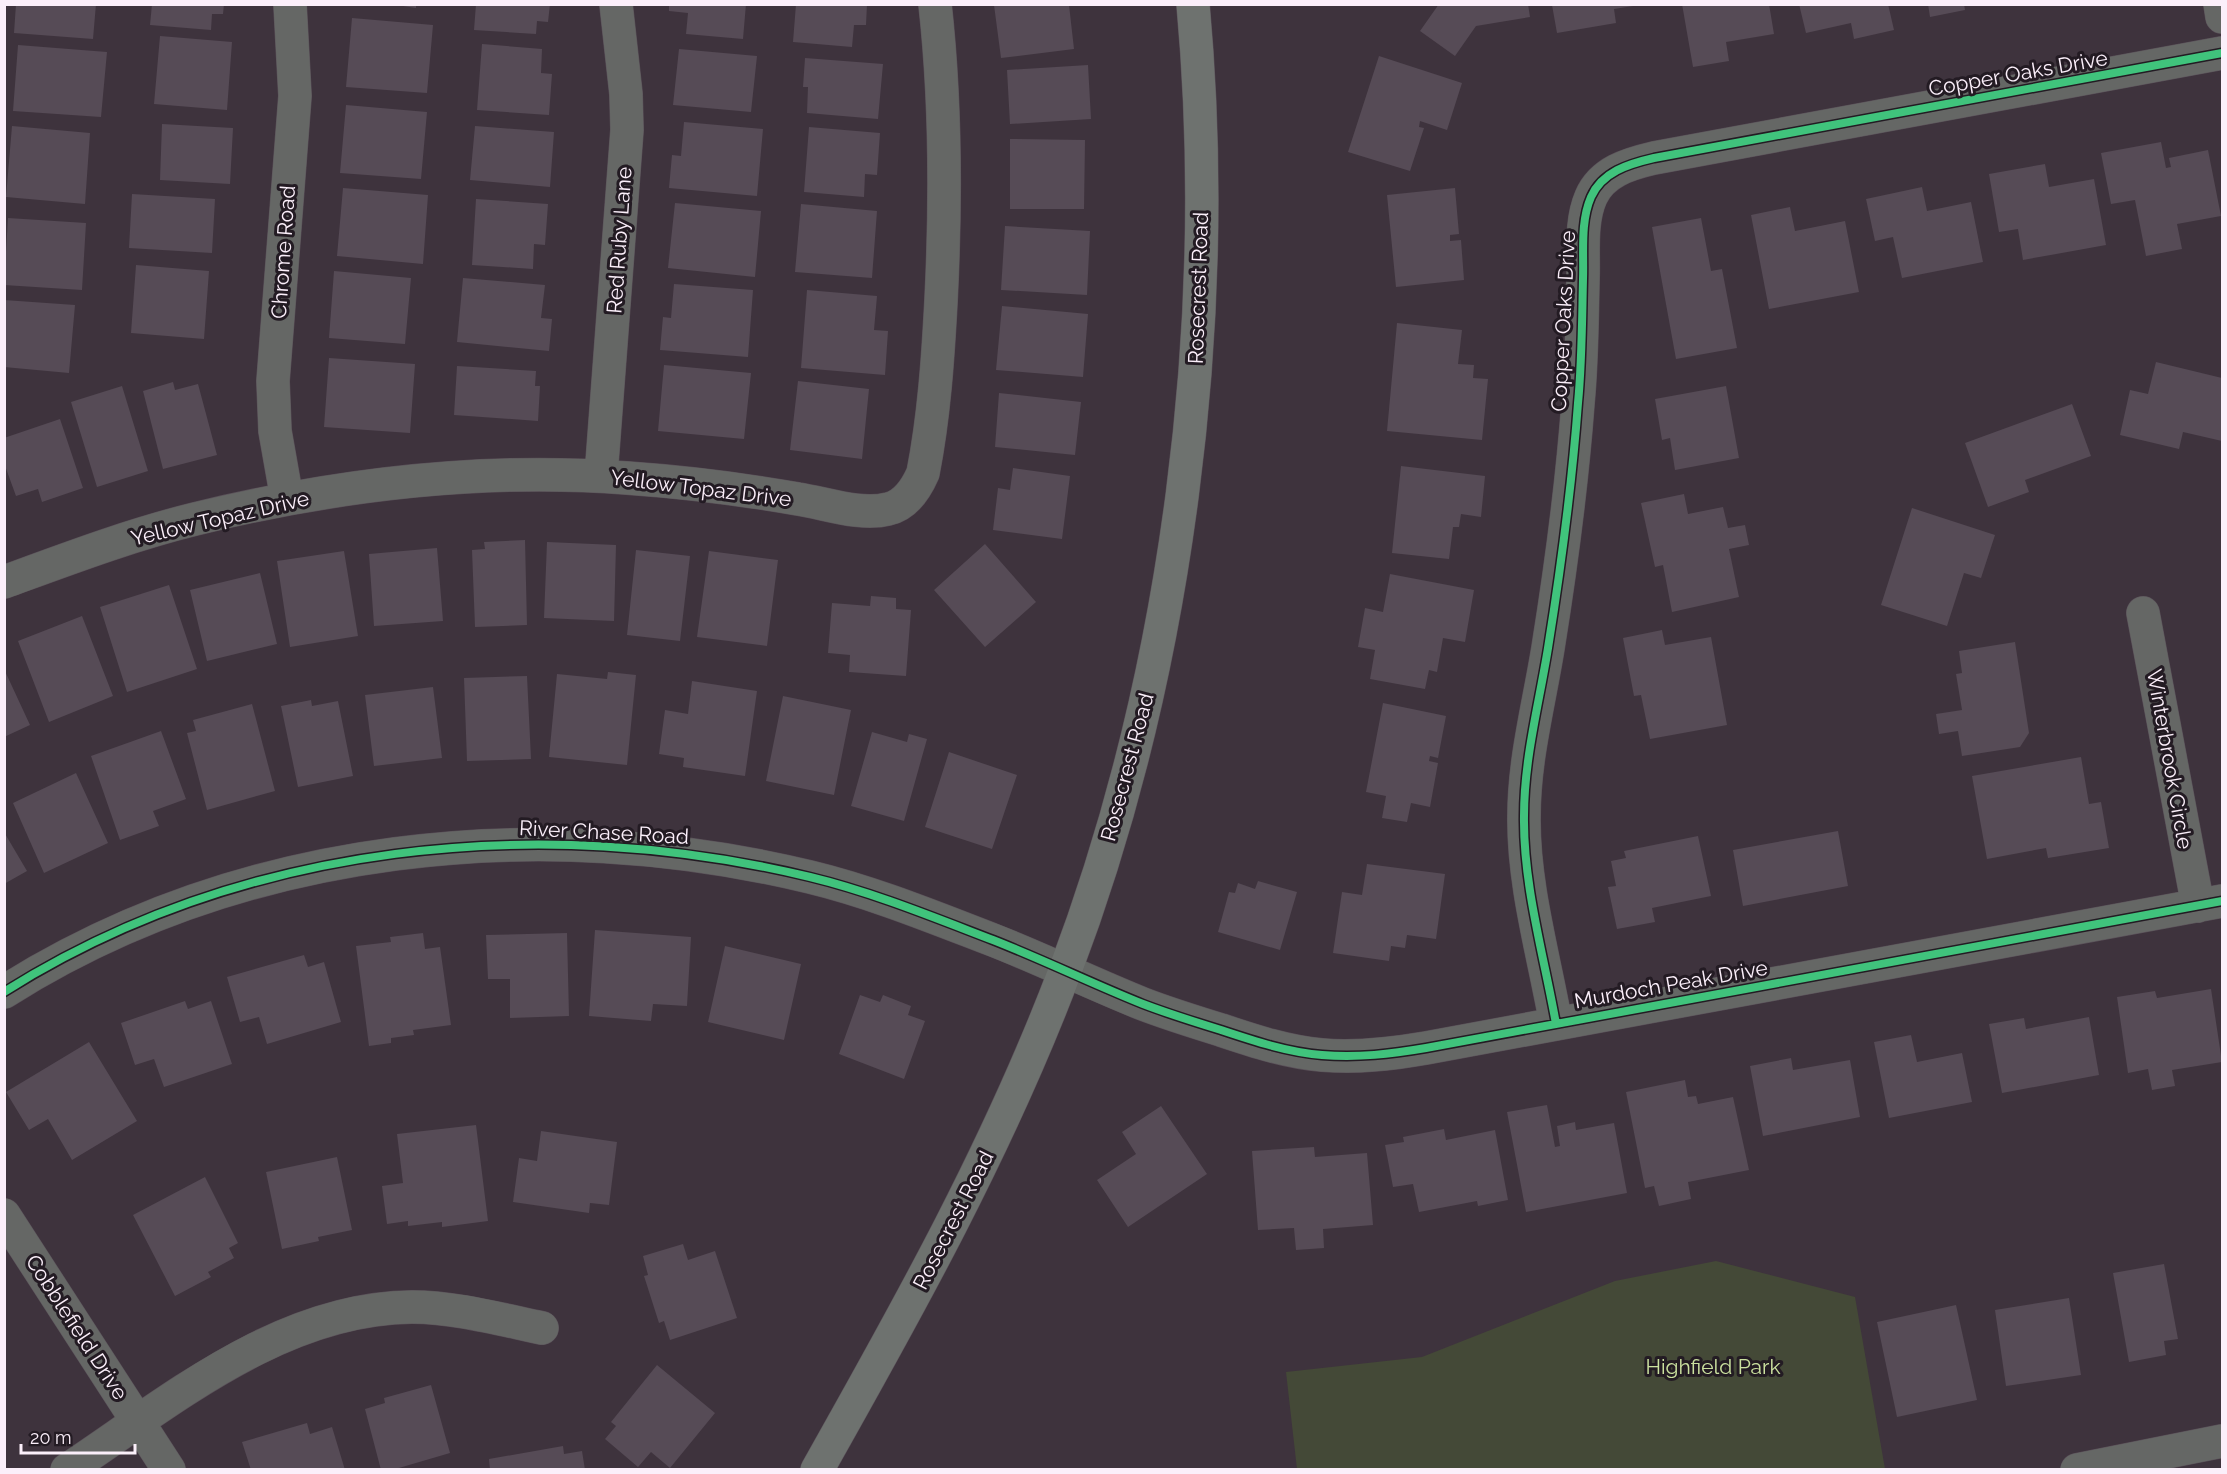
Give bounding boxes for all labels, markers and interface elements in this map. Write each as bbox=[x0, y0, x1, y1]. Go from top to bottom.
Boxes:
street label: Copper Oaks Drive bbox=[1927, 45, 2109, 101]
street label: Red Ruby Lane bbox=[601, 166, 637, 314]
street label: Chrome Road bbox=[266, 185, 300, 319]
street label: Rosecrest Road bbox=[1183, 212, 1213, 364]
street label: Copper Oaks Drive bbox=[1546, 230, 1580, 412]
street label: Yellow Topaz Drive bbox=[609, 465, 793, 511]
street label: Yellow Topaz Drive bbox=[129, 485, 311, 551]
street label: Winterbrook Circle bbox=[2142, 667, 2198, 851]
street label: Rosecrest Road bbox=[1095, 690, 1159, 844]
street label: River Chase Road bbox=[519, 815, 689, 849]
street label: Murdoch Peak Drive bbox=[1572, 955, 1770, 1013]
street label: Rosecrest Road bbox=[907, 1147, 999, 1293]
street label: Cobblefield Drive bbox=[21, 1250, 133, 1404]
park label: Highfield Park bbox=[1645, 1354, 1781, 1379]
scale bar bbox=[21, 1417, 135, 1455]
text: 20 m bbox=[30, 1427, 72, 1448]

